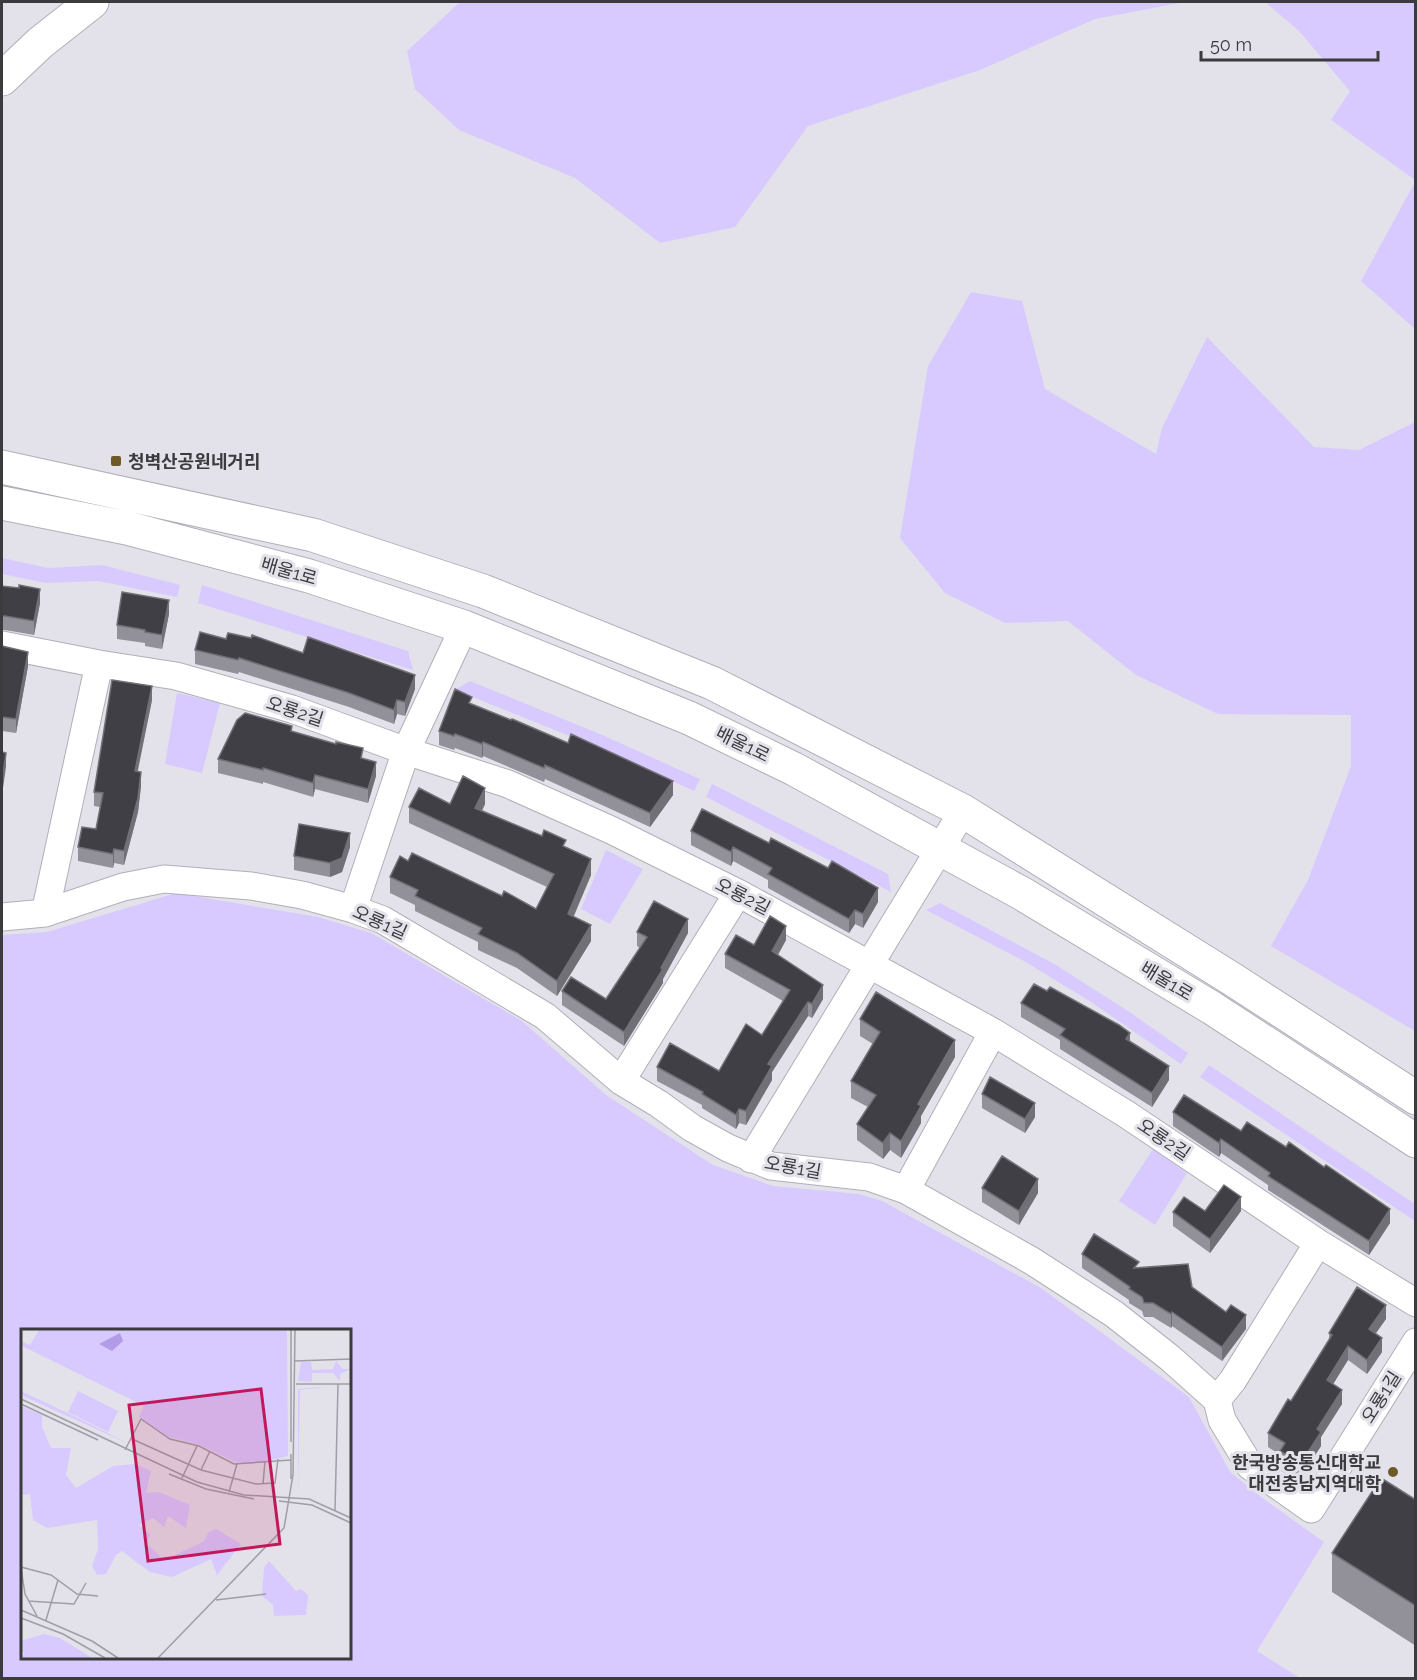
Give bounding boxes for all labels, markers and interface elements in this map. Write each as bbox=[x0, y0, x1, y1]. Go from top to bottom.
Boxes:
scale bar bbox=[1201, 24, 1378, 62]
text: 50 m bbox=[1210, 34, 1252, 55]
place label: 청벽산공원네거리 bbox=[128, 451, 260, 472]
marker: 청벽산공원네거리 bbox=[109, 454, 123, 468]
street label: 배울1로 bbox=[259, 553, 319, 589]
street label: 오룡2길 bbox=[264, 692, 326, 730]
street label: 배울1로 bbox=[713, 722, 773, 766]
street label: 오룡2길 bbox=[712, 873, 774, 919]
street label: 오룡1길 bbox=[350, 901, 410, 943]
street label: 배울1로 bbox=[1137, 957, 1197, 1005]
street label: 오룡2길 bbox=[1134, 1114, 1194, 1164]
street label: 오룡1길 bbox=[763, 1152, 823, 1182]
inset map bbox=[21, 1329, 351, 1659]
street label: 오룡1길 bbox=[1357, 1367, 1405, 1427]
place label: 한국방송통신대학교 대전충남지역대학 bbox=[1232, 1452, 1381, 1494]
marker: 한국방송통신대학교 대전충남지역대학 bbox=[1386, 1465, 1400, 1479]

